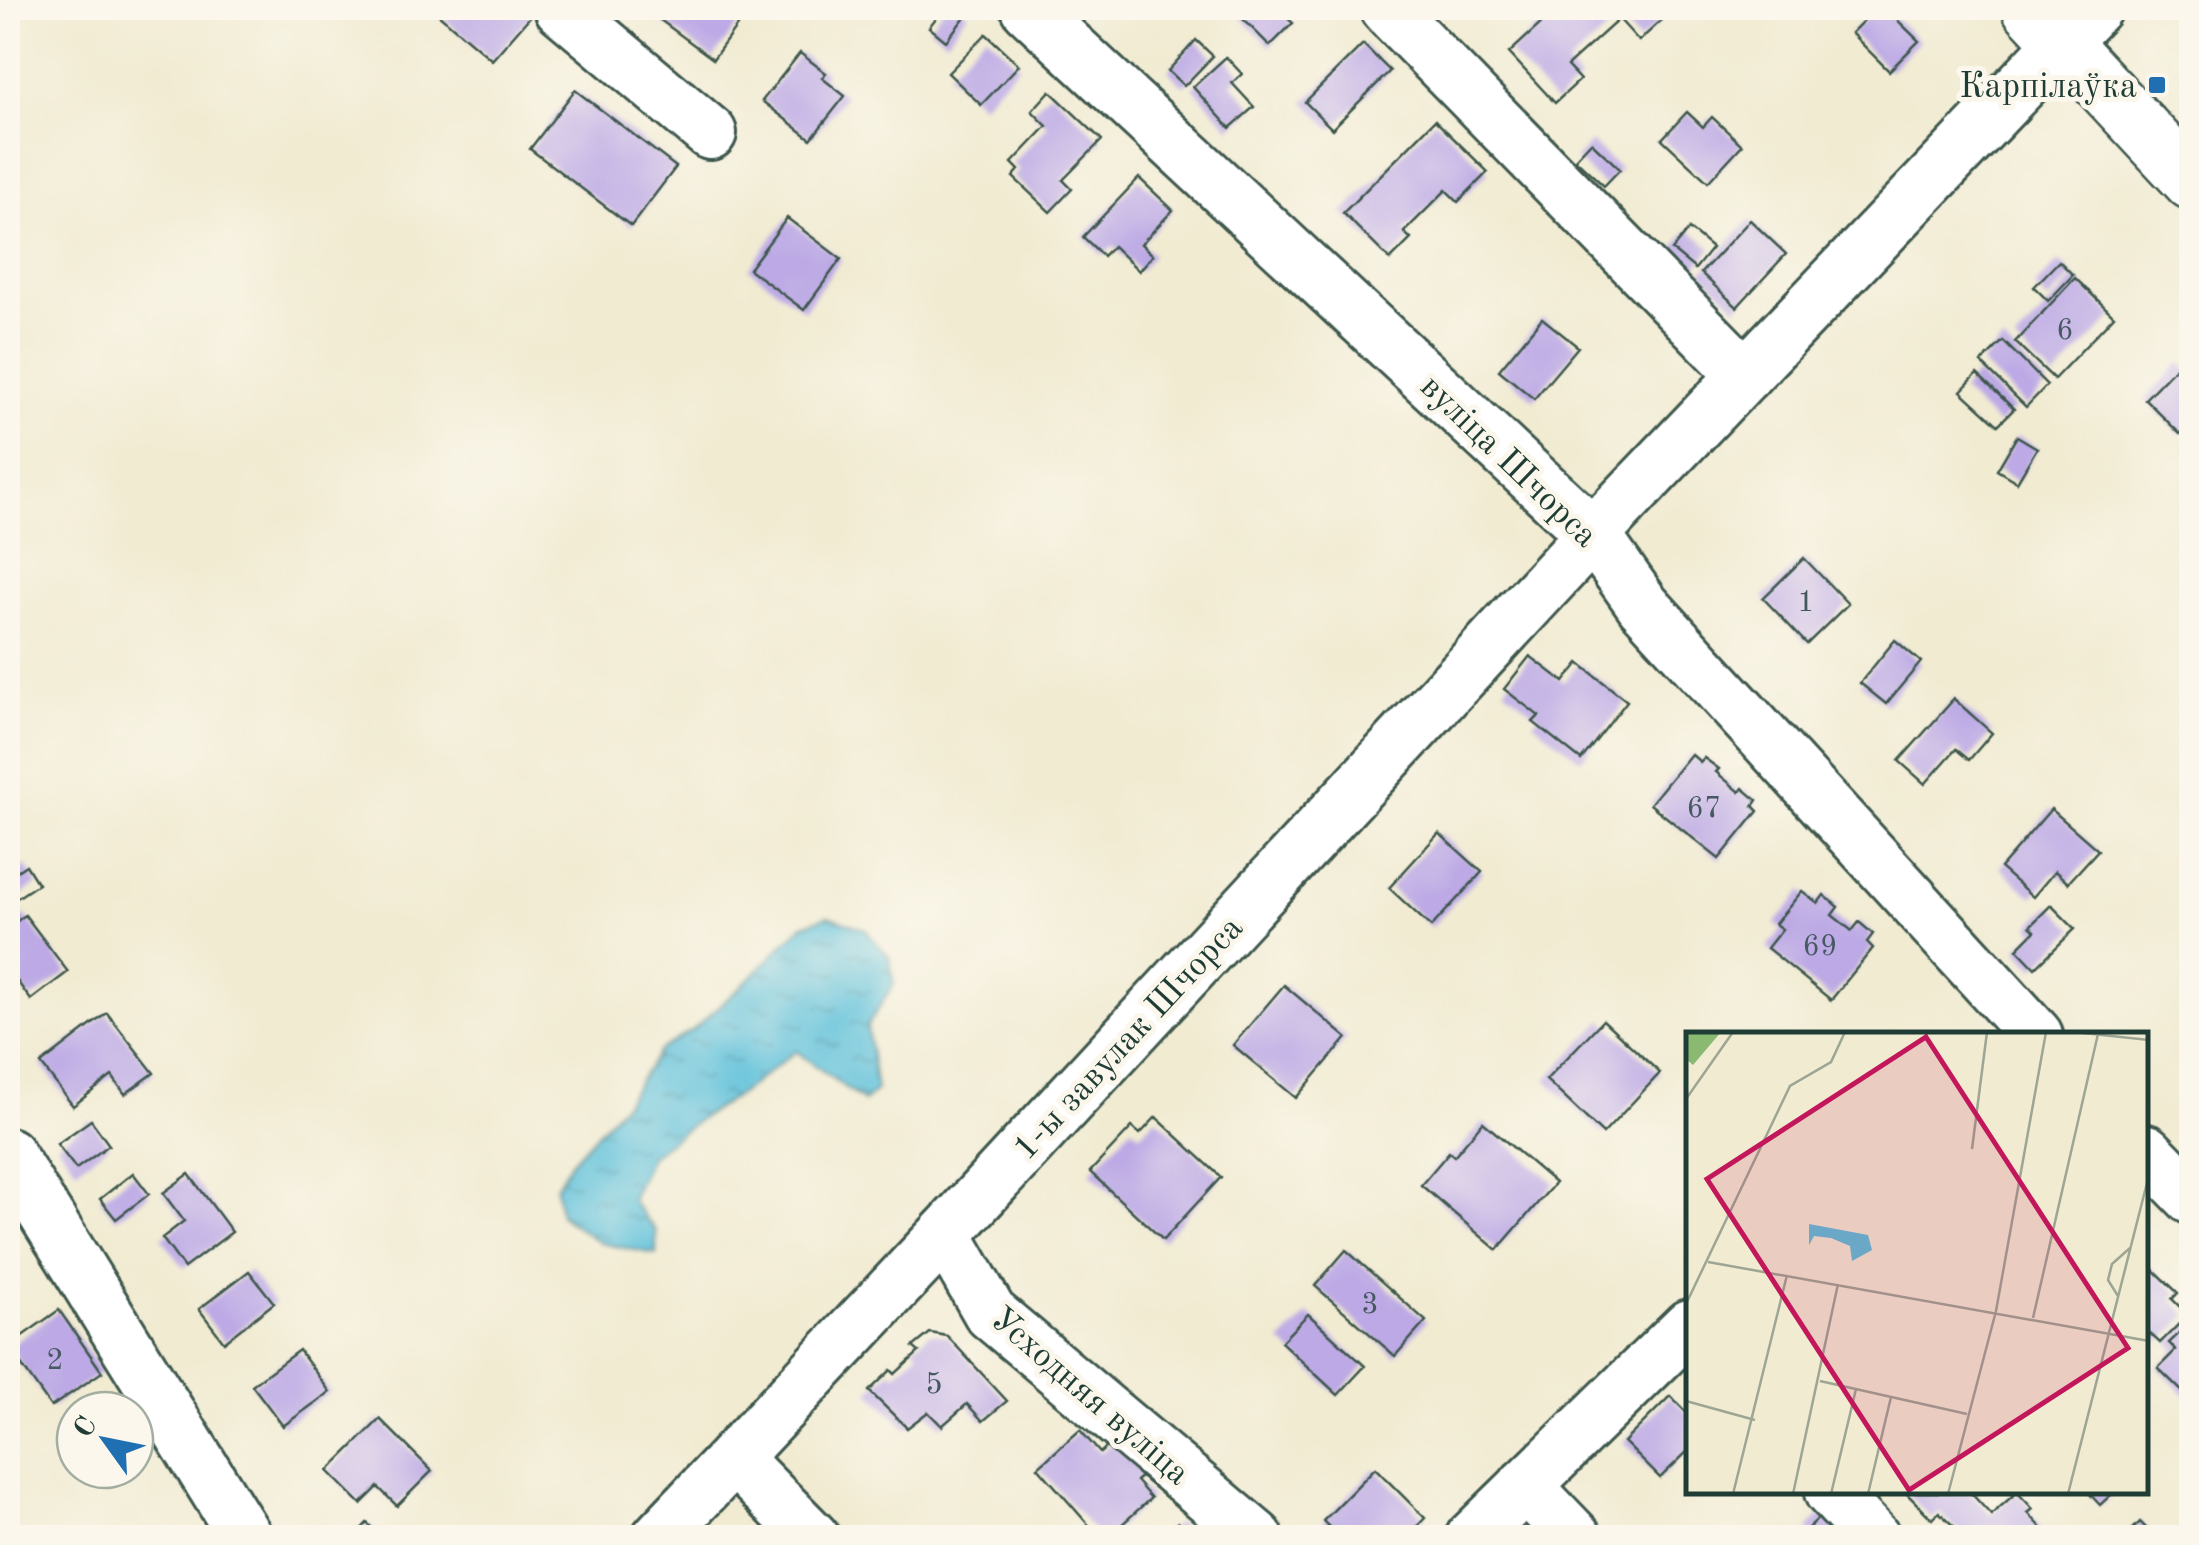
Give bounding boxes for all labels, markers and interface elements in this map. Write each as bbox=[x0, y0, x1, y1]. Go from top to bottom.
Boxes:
place label: Карпілаўка bbox=[1959, 70, 2137, 105]
marker: Карпілаўка bbox=[2146, 74, 2168, 96]
house number: 6 bbox=[2056, 316, 2074, 346]
street label: вуліца Шчорса bbox=[1413, 369, 1603, 555]
house number: 1 bbox=[1797, 588, 1815, 618]
house number: 67 bbox=[1687, 794, 1721, 824]
street label: 1-ы завулак Шчорса bbox=[1007, 910, 1250, 1167]
house number: 69 bbox=[1803, 932, 1837, 962]
inset map bbox=[1686, 1032, 2149, 1495]
house number: 3 bbox=[1361, 1290, 1379, 1320]
street label: Усходняя вуліца bbox=[983, 1301, 1196, 1492]
house number: 2 bbox=[46, 1346, 64, 1376]
house number: 5 bbox=[925, 1370, 943, 1400]
north arrow bbox=[55, 1390, 155, 1490]
text: С bbox=[69, 1412, 103, 1443]

